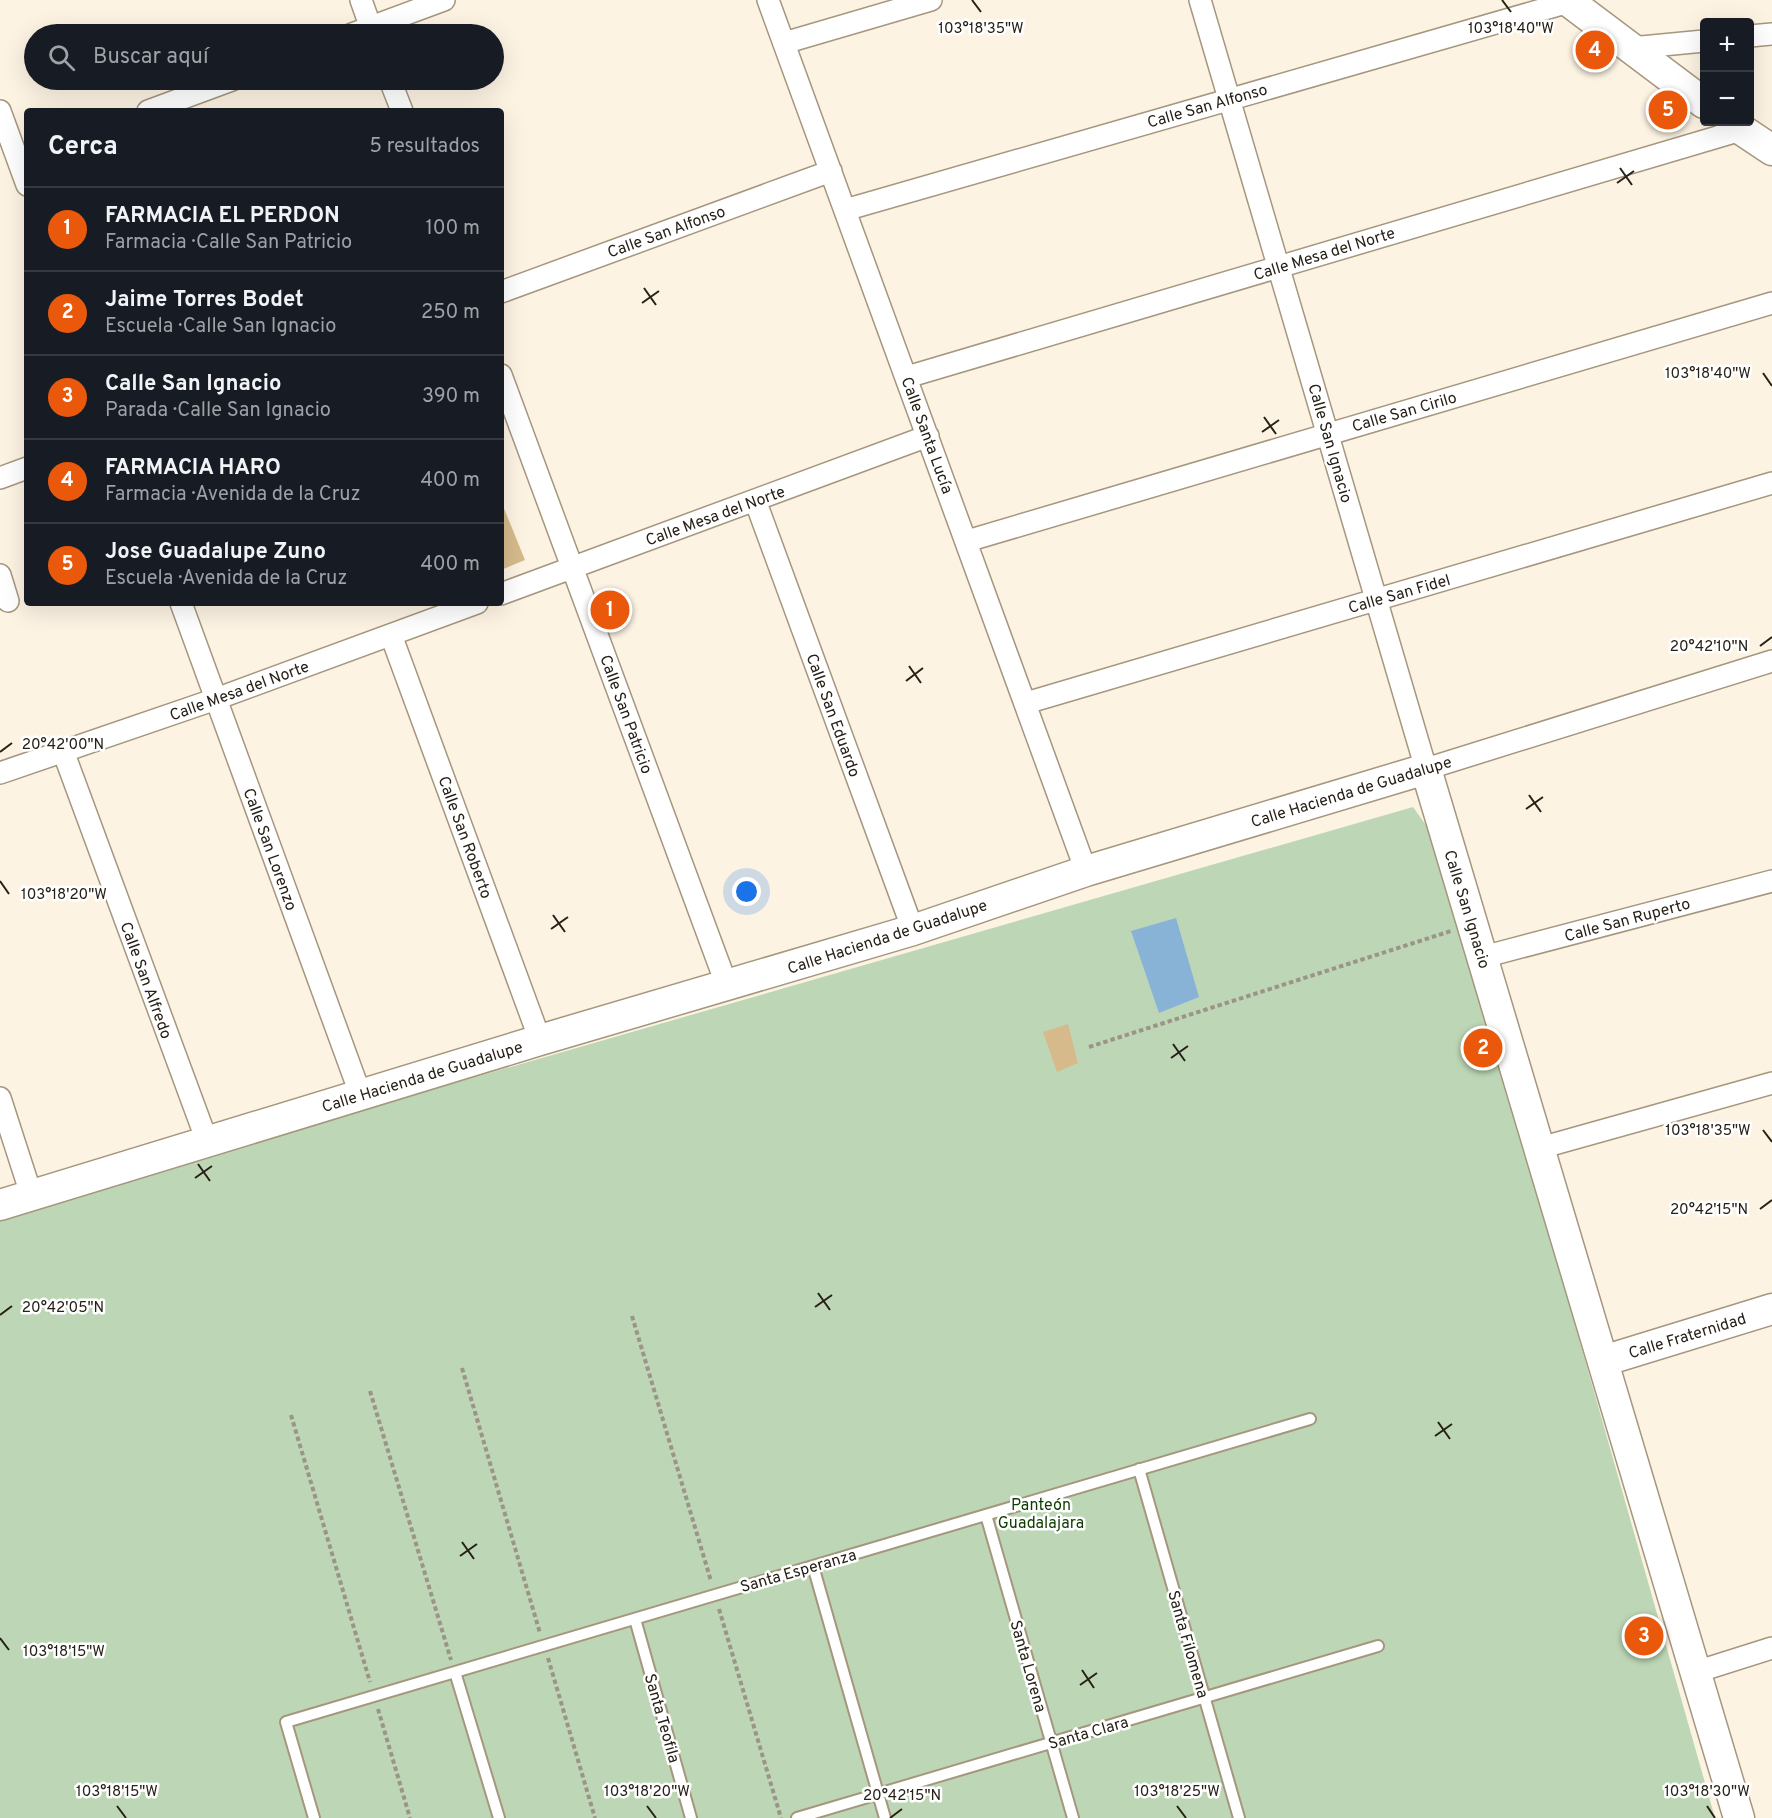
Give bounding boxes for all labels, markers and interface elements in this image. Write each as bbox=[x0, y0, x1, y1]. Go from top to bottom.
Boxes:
map controls bbox=[1700, 18, 1754, 126]
button: + bbox=[1700, 18, 1754, 72]
text: 103°18'35"W bbox=[938, 20, 1024, 39]
text: 103°18'40"W bbox=[1468, 20, 1554, 39]
search box bbox=[24, 24, 504, 90]
pin: 4 bbox=[1576, 28, 1614, 72]
icon: search bbox=[45, 41, 78, 74]
text: Buscar aquí bbox=[93, 44, 209, 71]
button: − bbox=[1700, 72, 1754, 126]
street label: Calle San Alfonso bbox=[1145, 80, 1270, 134]
pin: 5 bbox=[1648, 88, 1688, 132]
text: Cerca bbox=[48, 131, 118, 164]
text: 5 resultados bbox=[370, 134, 480, 160]
street label: Calle San Alfonso bbox=[605, 202, 728, 263]
text: FARMACIA EL PERDON bbox=[105, 203, 340, 230]
text: 1 bbox=[64, 216, 72, 242]
text: 100 m bbox=[425, 216, 480, 242]
street label: Calle Mesa del Norte bbox=[1251, 224, 1398, 286]
text: Farmacia · Calle San Patricio bbox=[105, 230, 352, 256]
text: Jaime Torres Bodet bbox=[105, 287, 304, 314]
text: 2 bbox=[61, 300, 74, 326]
text: 250 m bbox=[421, 300, 480, 326]
text: Escuela · Calle San Ignacio bbox=[105, 314, 336, 340]
text: 103°18'40"W bbox=[1665, 365, 1751, 384]
text: Calle San Ignacio bbox=[105, 371, 282, 398]
street label: Calle Santa Lucía bbox=[896, 375, 957, 497]
street label: Calle San Ignacio bbox=[1303, 382, 1356, 505]
text: 3 bbox=[62, 384, 74, 410]
text: 390 m bbox=[422, 384, 480, 410]
street label: Calle San Cirilo bbox=[1350, 388, 1459, 437]
text: Parada · Calle San Ignacio bbox=[105, 398, 331, 424]
text: FARMACIA HARO bbox=[105, 455, 281, 482]
text: 4 bbox=[61, 468, 74, 494]
text: 400 m bbox=[420, 468, 480, 494]
text: Farmacia · Avenida de la Cruz bbox=[105, 482, 361, 508]
street label: Calle Mesa del Norte bbox=[643, 482, 788, 551]
text: Jose Guadalupe Zuno bbox=[105, 539, 326, 566]
text: 5 bbox=[61, 552, 74, 578]
text: 400 m bbox=[420, 552, 480, 578]
text: Escuela · Avenida de la Cruz bbox=[105, 566, 347, 592]
street label: Calle San Fidel bbox=[1346, 571, 1453, 619]
pin: 1 bbox=[590, 588, 630, 632]
text: 20°42'10"N bbox=[1670, 638, 1748, 657]
street label: Calle San Eduardo bbox=[800, 651, 864, 780]
street label: Calle San Patricio bbox=[594, 653, 656, 777]
street label: Calle Mesa del Norte bbox=[167, 657, 312, 726]
text: 20°42'00"N bbox=[22, 736, 104, 755]
street label: Calle Hacienda de Guadalupe bbox=[1249, 753, 1454, 833]
street label: Calle San Roberto bbox=[433, 774, 496, 902]
street label: Calle San Lorenzo bbox=[238, 786, 301, 914]
street label: Calle San Ignacio bbox=[1439, 848, 1494, 971]
your location bbox=[732, 877, 761, 906]
text: 103°18'20"W bbox=[21, 886, 107, 905]
street label: Calle San Ruperto bbox=[1562, 895, 1693, 947]
street label: Calle Hacienda de Guadalupe bbox=[785, 896, 990, 980]
street label: Calle San Alfredo bbox=[115, 920, 176, 1042]
pin: 2 bbox=[1464, 1026, 1502, 1070]
street label: Calle Hacienda de Guadalupe bbox=[320, 1038, 525, 1118]
text: 103°18'35"W bbox=[1665, 1122, 1751, 1141]
text: 20°42'15"N bbox=[1670, 1201, 1748, 1220]
text: 20°42'05"N bbox=[22, 1299, 104, 1318]
street label: Calle Fraternidad bbox=[1626, 1310, 1749, 1364]
park label: Panteón Guadalajara bbox=[998, 1496, 1084, 1534]
street label: Santa Esperanza bbox=[738, 1546, 859, 1598]
street label: Santa Filomena bbox=[1162, 1588, 1212, 1701]
pin: 3 bbox=[1624, 1614, 1664, 1658]
street label: Santa Lorena bbox=[1004, 1618, 1050, 1715]
text: 103°18'15"W bbox=[23, 1643, 105, 1662]
street label: Santa Teofila bbox=[639, 1672, 683, 1766]
street label: Santa Clara bbox=[1046, 1713, 1131, 1755]
text: 103°18'15"W bbox=[76, 1783, 158, 1802]
text: 103°18'20"W bbox=[604, 1783, 690, 1802]
text: 103°18'25"W bbox=[1134, 1783, 1220, 1802]
text: 103°18'30"W bbox=[1664, 1783, 1750, 1802]
text: 20°42'15"N bbox=[863, 1787, 941, 1806]

